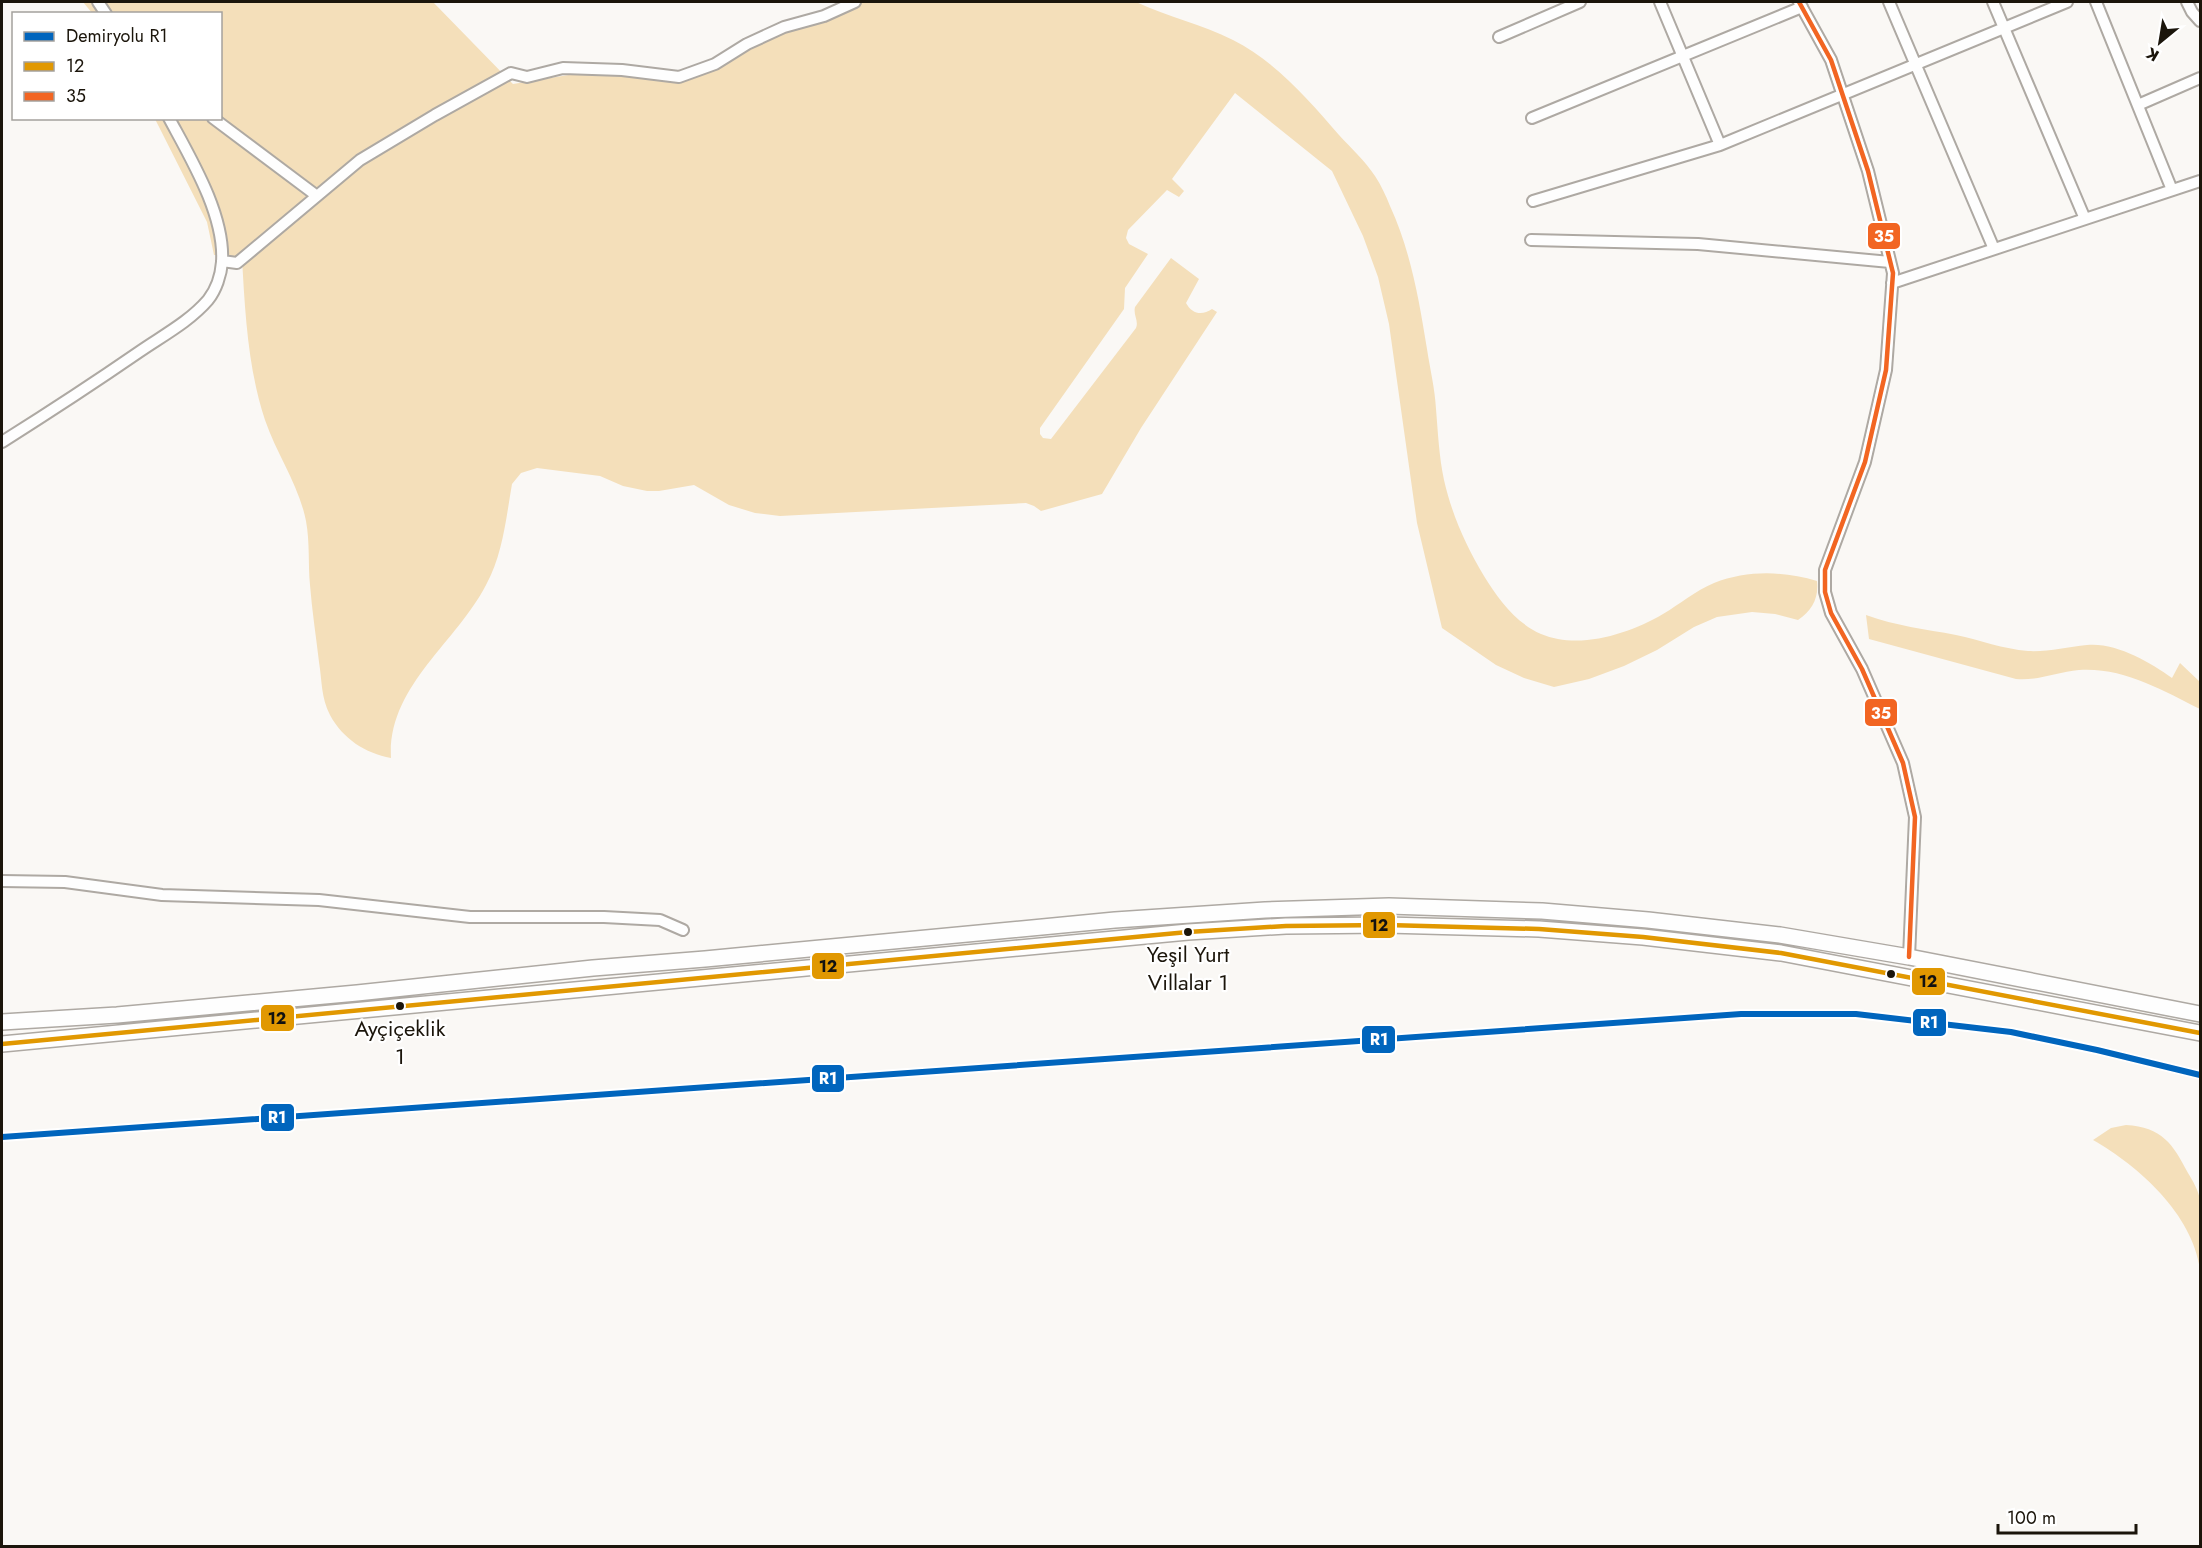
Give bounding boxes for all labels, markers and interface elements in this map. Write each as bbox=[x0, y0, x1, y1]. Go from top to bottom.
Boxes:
legend bbox=[12, 12, 222, 120]
north arrow bbox=[2130, 12, 2190, 72]
text: Demiryolu R1 bbox=[66, 23, 168, 49]
text: K bbox=[2141, 41, 2163, 67]
text: 12 bbox=[66, 53, 84, 79]
text: 35 bbox=[66, 83, 86, 109]
line badge: 35 bbox=[1867, 222, 1901, 250]
text: 35 bbox=[1874, 225, 1894, 248]
line badge: 35 bbox=[1864, 698, 1898, 727]
text: 35 bbox=[1871, 702, 1891, 725]
line badge: 12 bbox=[1362, 911, 1396, 939]
text: 12 bbox=[1370, 914, 1388, 937]
marker: Yeşil Yurt Villalar 1 bbox=[1182, 926, 1194, 938]
place label: Yeşil Yurt Villalar 1 bbox=[1147, 938, 1230, 998]
line badge: 12 bbox=[811, 952, 845, 980]
text: 12 bbox=[819, 955, 837, 978]
line badge: 12 bbox=[1911, 967, 1946, 996]
unlabelled marker bbox=[1885, 968, 1897, 980]
text: 12 bbox=[1919, 970, 1937, 993]
marker: Ayçiçeklik 1 bbox=[394, 1000, 406, 1012]
line badge: 12 bbox=[260, 1004, 295, 1032]
text: 12 bbox=[268, 1007, 286, 1030]
line badge: R1 bbox=[1912, 1008, 1947, 1037]
text: R1 bbox=[1920, 1011, 1938, 1034]
place label: Ayçiçeklik 1 bbox=[355, 1012, 446, 1072]
line badge: R1 bbox=[1361, 1025, 1396, 1054]
text: R1 bbox=[1370, 1028, 1388, 1051]
line badge: R1 bbox=[811, 1064, 845, 1093]
text: R1 bbox=[819, 1067, 837, 1090]
line badge: R1 bbox=[260, 1103, 295, 1132]
text: R1 bbox=[268, 1106, 286, 1129]
scale bar bbox=[1998, 1497, 2136, 1535]
text: 100 m bbox=[2007, 1505, 2056, 1531]

